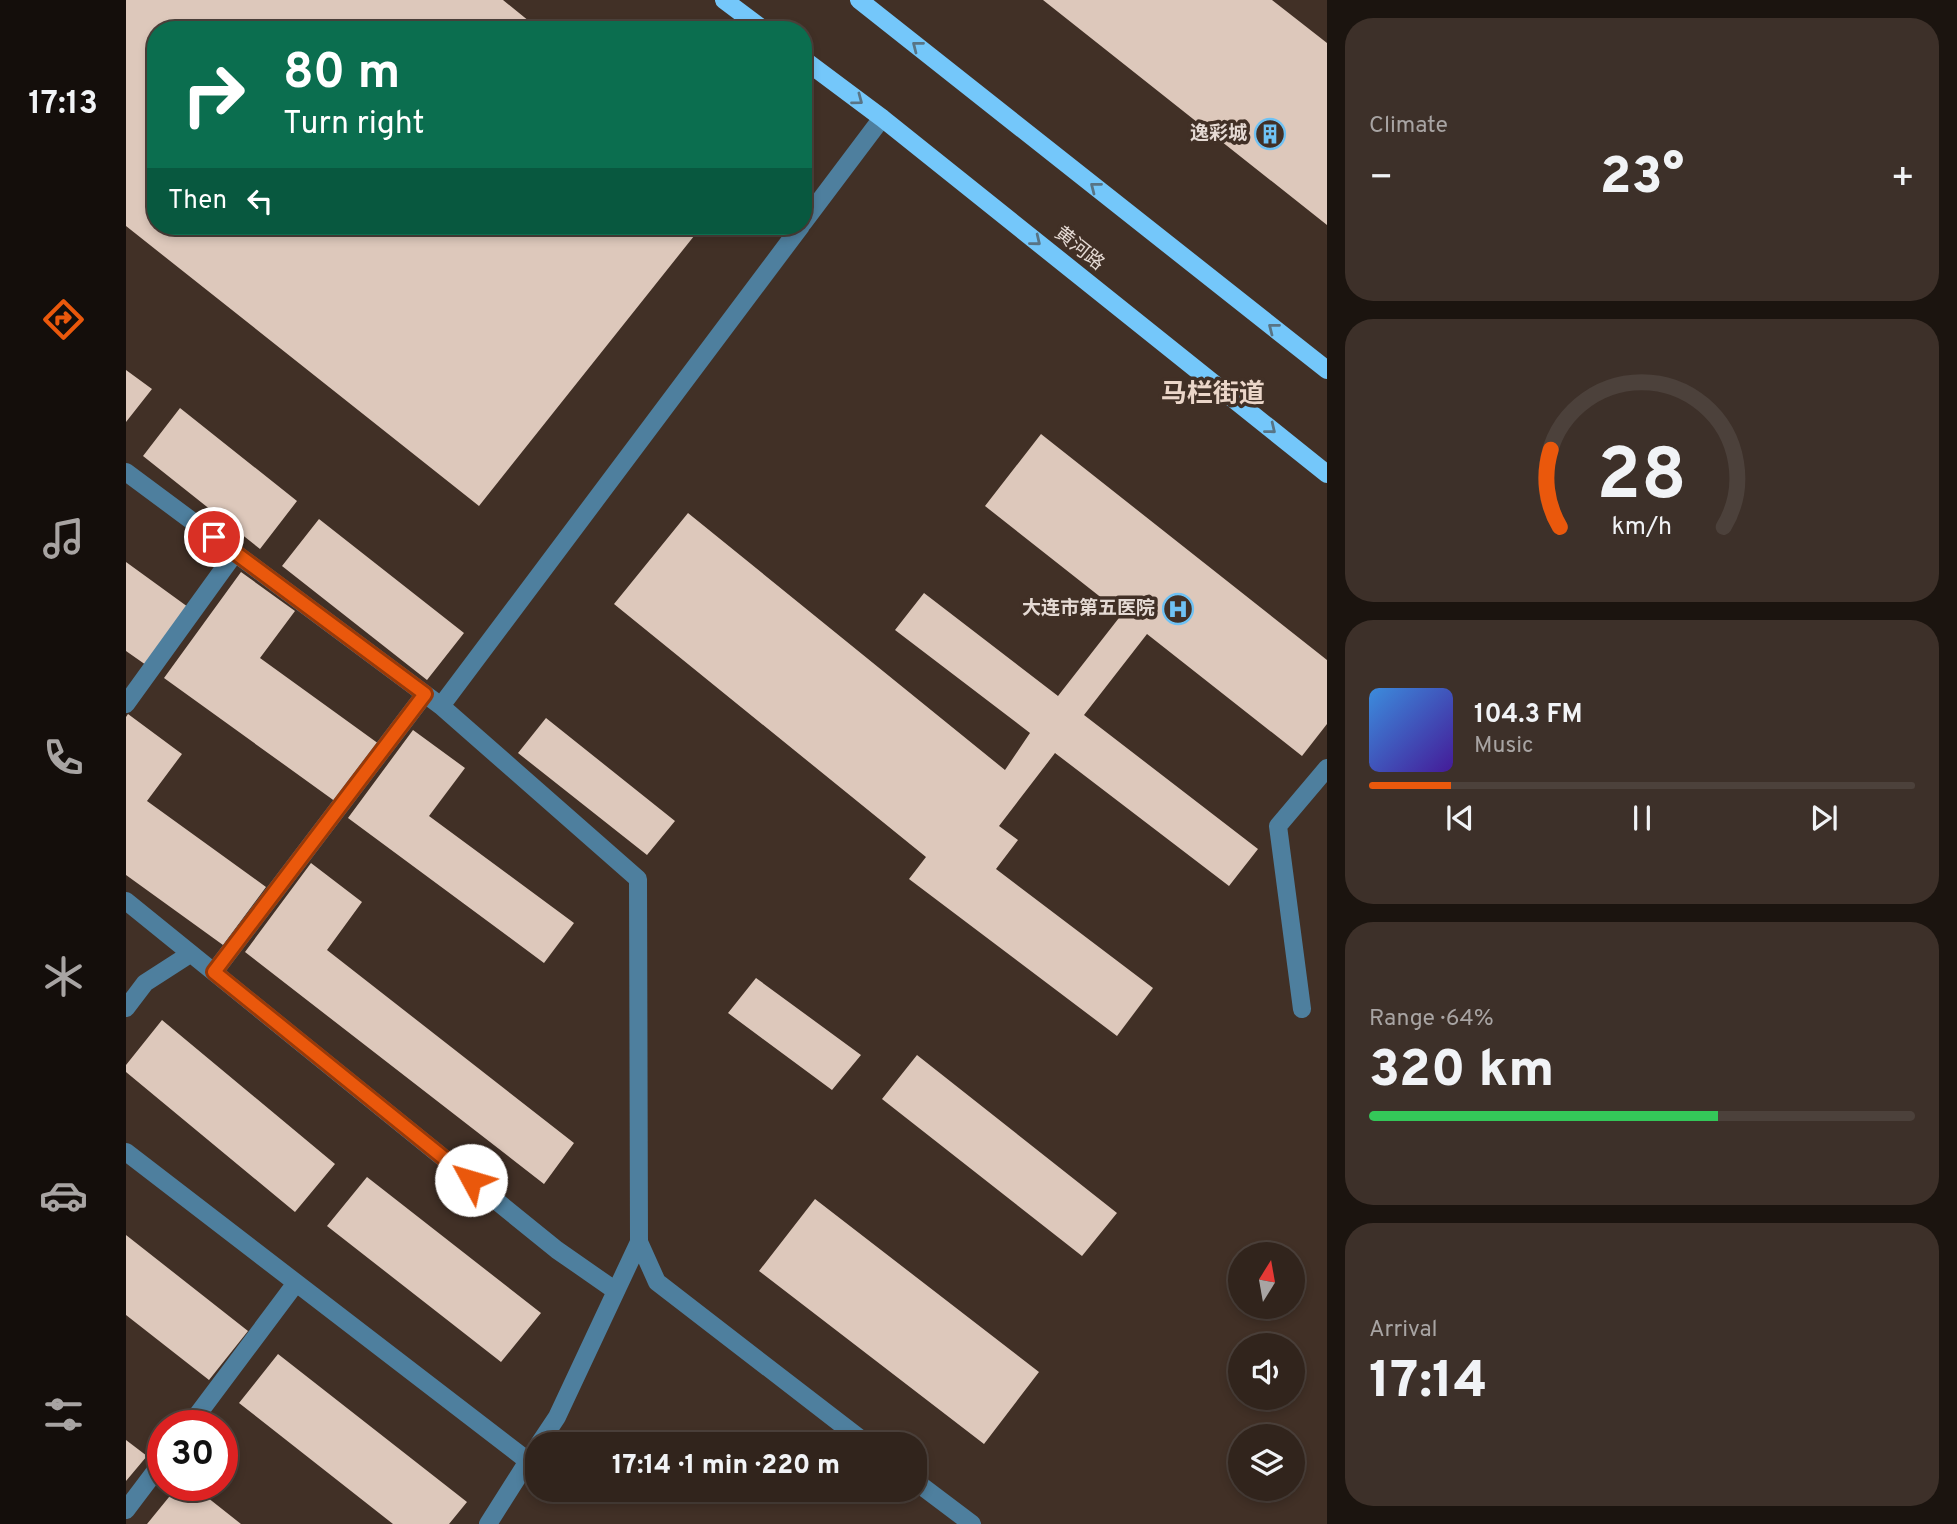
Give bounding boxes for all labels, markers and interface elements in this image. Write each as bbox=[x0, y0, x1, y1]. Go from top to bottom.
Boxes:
one-way arrow bbox=[912, 41, 924, 54]
text: 80 m bbox=[283, 44, 400, 106]
icon: right bbox=[168, 49, 259, 140]
text: 17:13 bbox=[28, 85, 98, 125]
one-way arrow bbox=[850, 91, 863, 104]
text: Turn right bbox=[283, 105, 425, 145]
text: Climate bbox=[1369, 112, 1448, 141]
building icon: 逸彩城 bbox=[1253, 117, 1287, 151]
place label: 逸彩城 bbox=[1190, 122, 1247, 146]
text: 23° bbox=[1600, 146, 1684, 212]
text: − bbox=[1369, 155, 1394, 204]
text: + bbox=[1890, 155, 1915, 204]
icon: left bbox=[241, 182, 279, 220]
one-way arrow bbox=[1091, 182, 1103, 195]
text: Then bbox=[168, 185, 227, 218]
street label: 黄河路 bbox=[1049, 222, 1109, 276]
one-way arrow bbox=[1028, 233, 1041, 245]
icon: directions bbox=[39, 295, 88, 344]
one-way arrow bbox=[1269, 324, 1282, 336]
district label: 马栏街道 bbox=[1161, 379, 1265, 412]
one-way arrow bbox=[1264, 421, 1276, 434]
text: 28 bbox=[1597, 433, 1687, 525]
pin bbox=[184, 507, 244, 567]
text: km/h bbox=[1612, 512, 1672, 544]
icon: music bbox=[39, 514, 88, 563]
icon: arrive bbox=[195, 518, 233, 556]
hospital icon: 大连市第五医院 bbox=[1161, 592, 1195, 626]
place label: 大连市第五医院 bbox=[1022, 597, 1155, 621]
text: 104.3 FM bbox=[1474, 699, 1583, 732]
text: Music bbox=[1474, 732, 1534, 761]
icon: phone bbox=[39, 733, 88, 782]
icon: previous bbox=[1441, 799, 1479, 837]
icon: pause bbox=[1623, 799, 1661, 837]
icon: next bbox=[1805, 799, 1843, 837]
icon: climate bbox=[39, 952, 88, 1001]
text: Range · 64% bbox=[1369, 1005, 1494, 1034]
text: 320 km bbox=[1369, 1039, 1554, 1105]
position arrow bbox=[434, 1143, 508, 1217]
icon: car bbox=[39, 1171, 88, 1220]
north arrow bbox=[1228, 1242, 1306, 1320]
map controls bbox=[1228, 1242, 1305, 1501]
text: Arrival bbox=[1369, 1316, 1438, 1345]
button: sound bbox=[1228, 1333, 1305, 1410]
text: 17:14 bbox=[1369, 1350, 1488, 1416]
icon: filters bbox=[39, 1390, 88, 1439]
speed limit sign: 30 bbox=[147, 1410, 238, 1501]
button: layers bbox=[1228, 1424, 1305, 1501]
text: 17:14 · 1 min · 220 m bbox=[612, 1450, 840, 1483]

